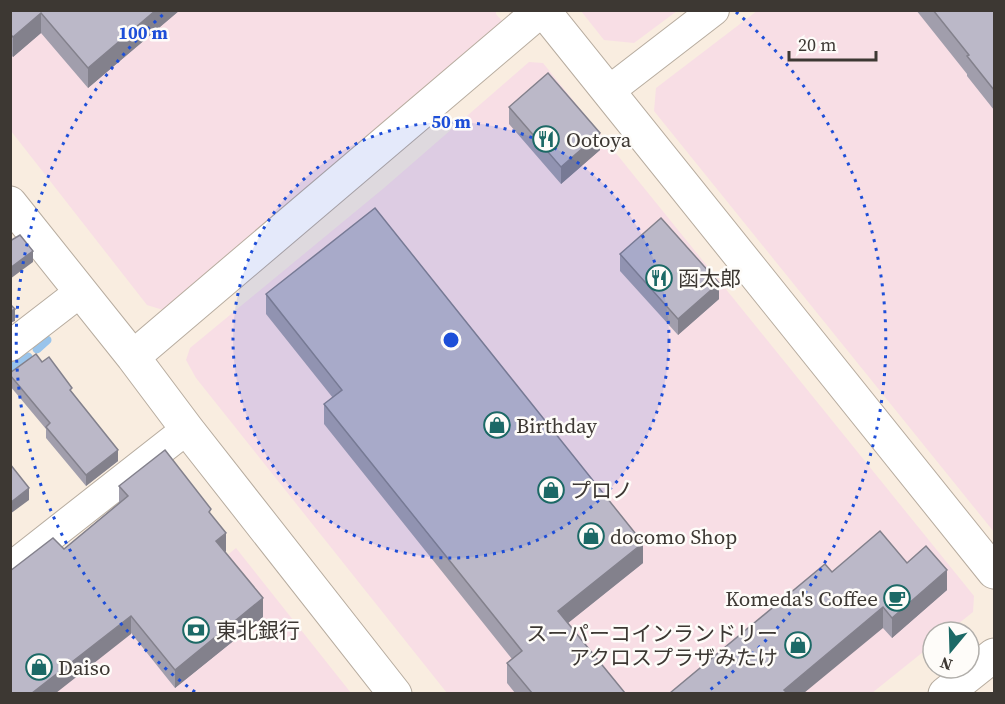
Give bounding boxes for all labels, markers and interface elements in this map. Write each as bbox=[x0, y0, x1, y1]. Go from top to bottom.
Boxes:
text: 100 m bbox=[118, 20, 168, 45]
scale bar bbox=[789, 24, 876, 62]
text: 20 m bbox=[798, 32, 836, 57]
text: 50 m bbox=[431, 109, 471, 134]
restaurant icon: Ootoya bbox=[531, 124, 561, 154]
place label: Ootoya bbox=[566, 125, 632, 154]
restaurant icon: 函太郎 bbox=[644, 263, 674, 293]
place label: 函太郎 bbox=[678, 264, 741, 293]
centre of rings bbox=[441, 330, 461, 350]
shop icon: Birthday bbox=[482, 410, 512, 440]
place label: Birthday bbox=[516, 411, 597, 440]
shop icon: プロノ bbox=[536, 475, 566, 505]
place label: プロノ bbox=[570, 476, 633, 505]
shop icon: docomo Shop bbox=[576, 521, 606, 551]
place label: docomo Shop bbox=[610, 522, 737, 551]
cafe icon: Komeda's Coffee bbox=[882, 583, 912, 613]
place label: Komeda's Coffee bbox=[725, 584, 878, 613]
bank icon: 東北銀行 bbox=[181, 615, 211, 645]
place label: 東北銀行 bbox=[216, 616, 300, 645]
place label: スーパーコインランドリー アクロスプラザみたけ bbox=[526, 619, 778, 672]
north arrow bbox=[921, 620, 981, 680]
shop icon: スーパーコインランドリー アクロスプラザみたけ bbox=[783, 630, 813, 660]
shop icon: Daiso bbox=[24, 652, 54, 682]
text: N bbox=[937, 652, 955, 676]
place label: Daiso bbox=[58, 653, 111, 682]

